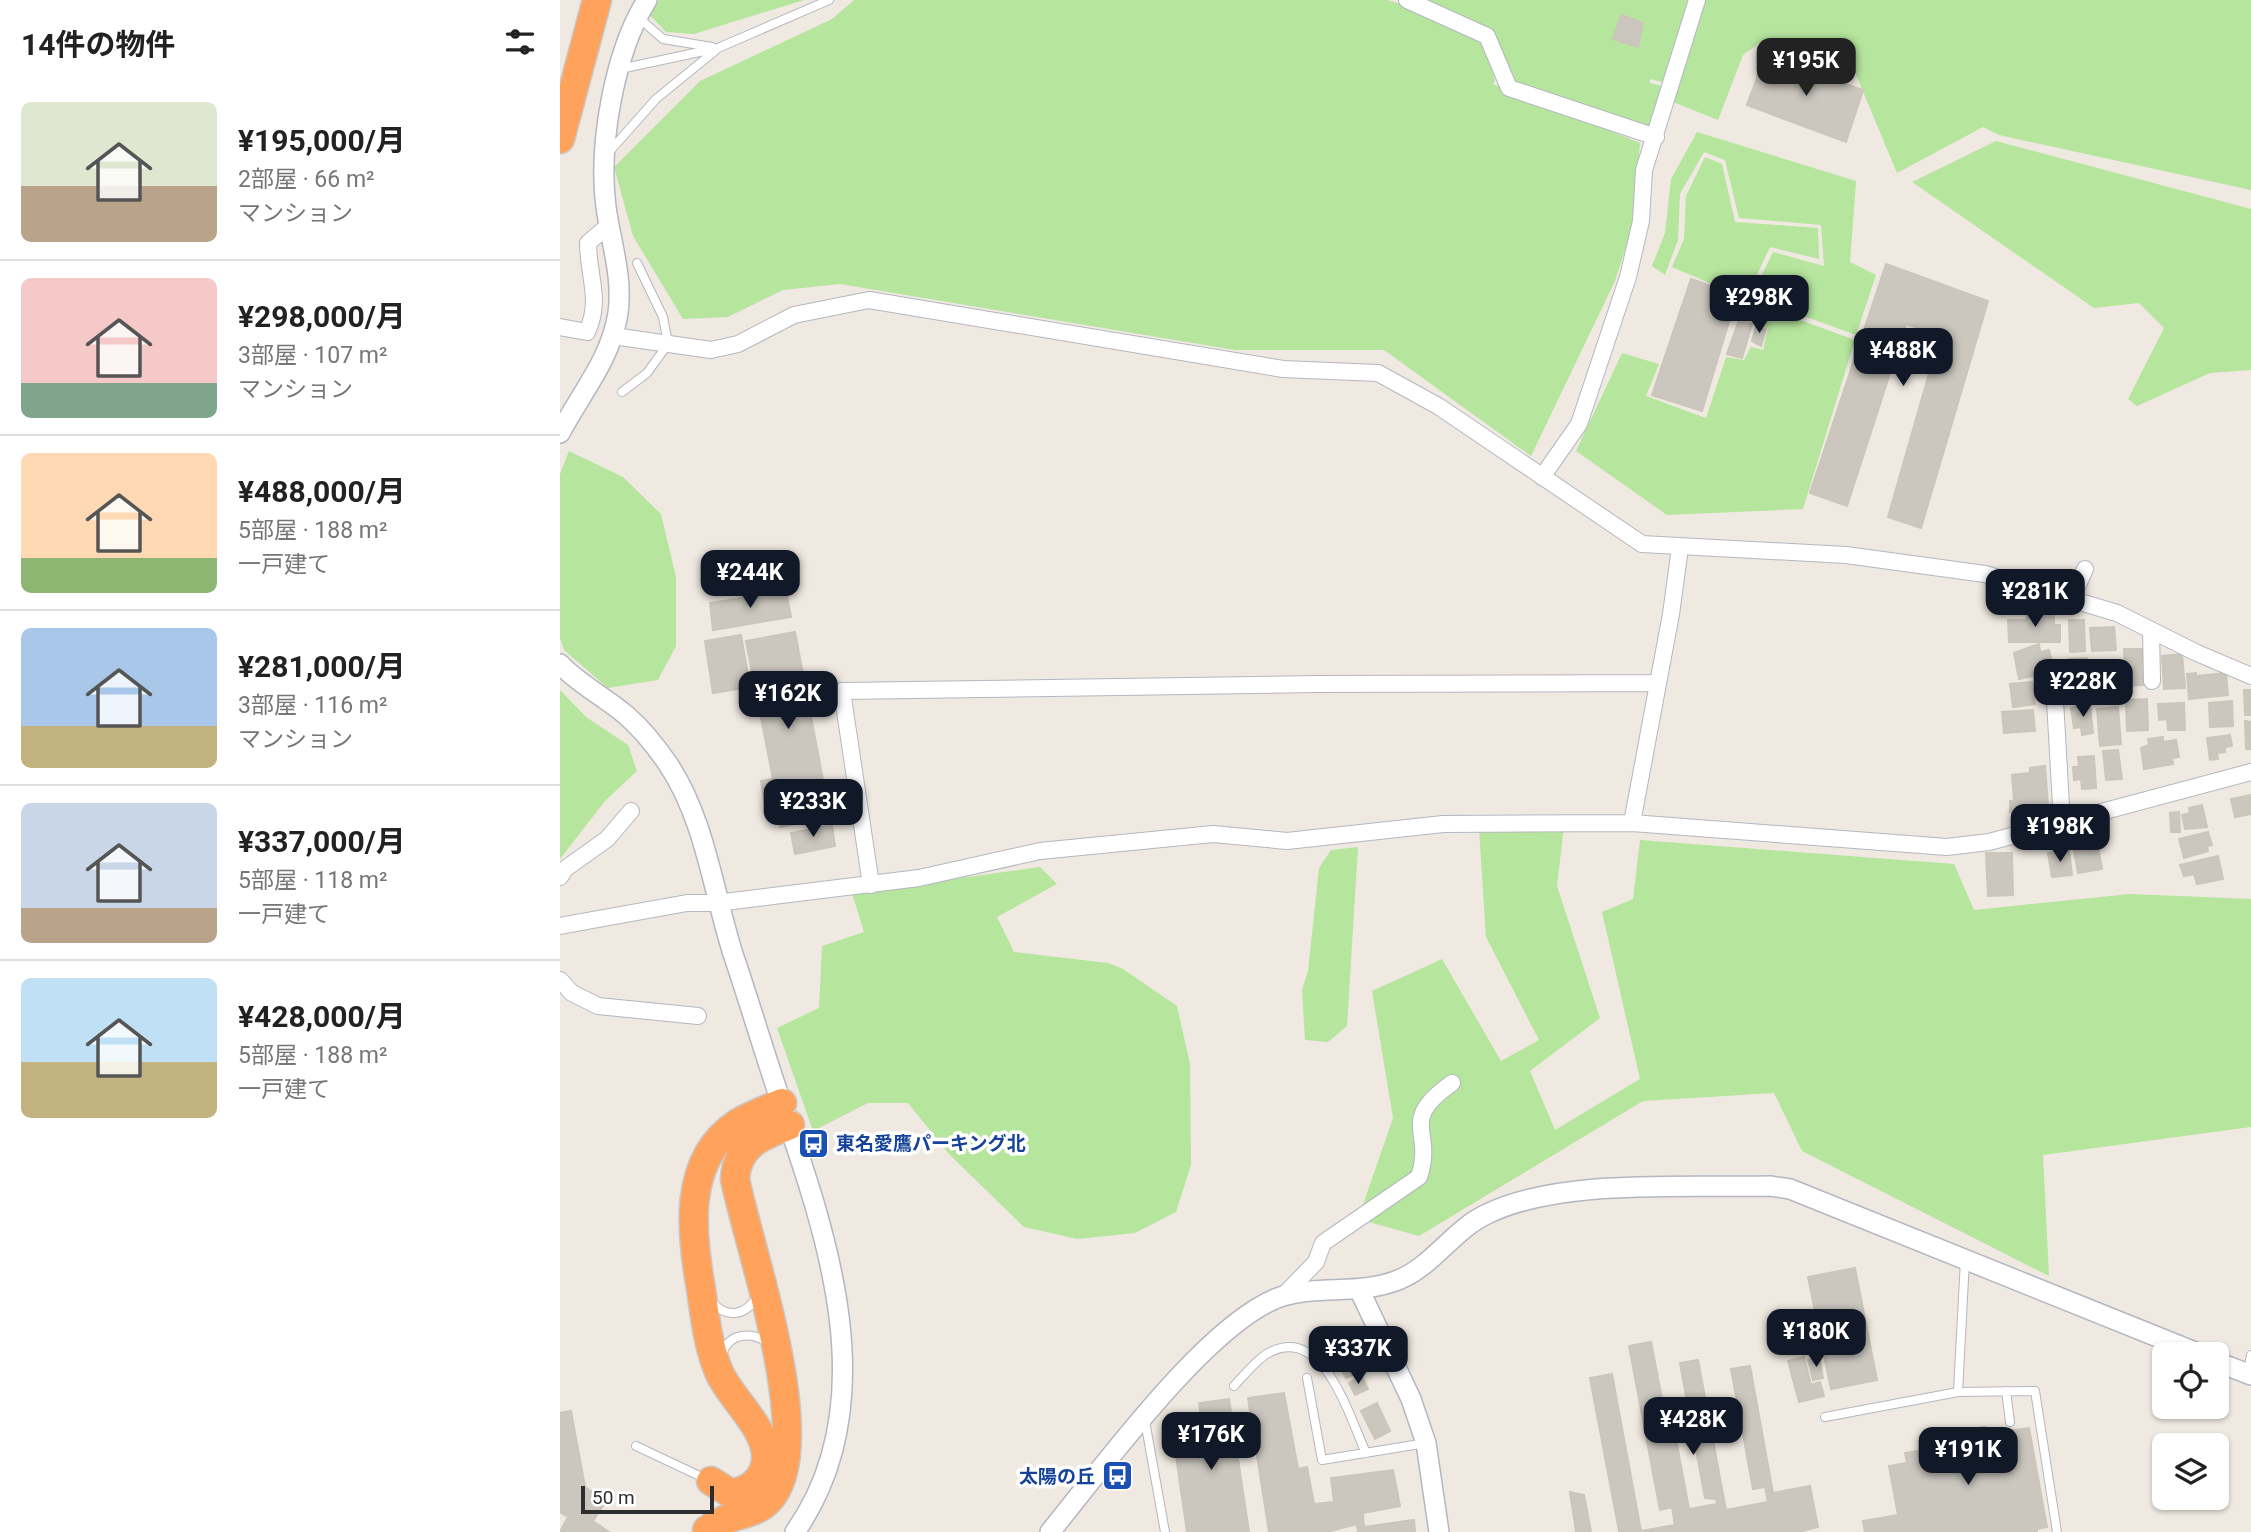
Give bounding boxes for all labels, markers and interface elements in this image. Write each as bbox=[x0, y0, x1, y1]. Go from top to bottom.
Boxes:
icon: filters bbox=[501, 23, 539, 61]
text: 14件の物件 bbox=[21, 27, 175, 62]
pin: ¥195K bbox=[1757, 38, 1855, 98]
text: ¥195K bbox=[1773, 47, 1839, 74]
text: ¥195,000/月 bbox=[238, 123, 406, 158]
icon: home bbox=[77, 130, 161, 214]
text: 2部屋 · 66 m² bbox=[238, 166, 375, 193]
text: マンション bbox=[238, 200, 353, 227]
pin: ¥298K bbox=[1710, 276, 1808, 335]
text: ¥298K bbox=[1726, 284, 1792, 311]
text: ¥298,000/月 bbox=[238, 299, 406, 334]
icon: home bbox=[77, 306, 161, 390]
pin: ¥488K bbox=[1854, 328, 1952, 388]
text: ¥488K bbox=[1870, 337, 1936, 364]
text: 3部屋 · 107 m² bbox=[238, 342, 387, 369]
text: マンション bbox=[238, 376, 353, 403]
text: ¥488,000/月 bbox=[238, 474, 406, 509]
icon: home bbox=[77, 481, 161, 565]
text: 5部屋 · 188 m² bbox=[238, 517, 387, 544]
pin: ¥244K bbox=[701, 550, 799, 610]
text: 一戸建て bbox=[238, 551, 330, 578]
text: ¥244K bbox=[717, 559, 783, 586]
pin: ¥281K bbox=[1986, 570, 2084, 629]
text: ¥281K bbox=[2002, 578, 2068, 605]
text: ¥281,000/月 bbox=[238, 649, 406, 684]
icon: home bbox=[77, 656, 161, 740]
pin: ¥228K bbox=[2034, 660, 2132, 719]
text: ¥228K bbox=[2050, 668, 2116, 695]
pin: ¥162K bbox=[739, 672, 837, 731]
text: ¥162K bbox=[755, 680, 821, 707]
text: 3部屋 · 116 m² bbox=[238, 692, 387, 719]
text: マンション bbox=[238, 726, 353, 753]
pin: ¥233K bbox=[764, 780, 862, 839]
text: ¥233K bbox=[780, 788, 846, 815]
pin: ¥198K bbox=[2011, 804, 2109, 864]
text: ¥198K bbox=[2027, 813, 2093, 840]
text: ¥337,000/月 bbox=[238, 824, 406, 859]
icon: home bbox=[77, 831, 161, 915]
text: 5部屋 · 118 m² bbox=[238, 867, 387, 894]
text: 一戸建て bbox=[238, 901, 330, 928]
text: ¥428,000/月 bbox=[238, 999, 406, 1034]
icon: home bbox=[77, 1006, 161, 1090]
text: 5部屋 · 188 m² bbox=[238, 1042, 387, 1069]
text: 一戸建て bbox=[238, 1076, 330, 1103]
bus stop icon: 東名愛鷹パーキング北 bbox=[796, 1126, 830, 1160]
place label: 東名愛鷹パーキング北 bbox=[836, 1132, 1025, 1155]
pin: ¥180K bbox=[1767, 1310, 1865, 1369]
text: ¥180K bbox=[1783, 1318, 1849, 1345]
pin: ¥337K bbox=[1309, 1326, 1407, 1386]
text: ¥337K bbox=[1325, 1335, 1391, 1362]
map controls bbox=[2152, 1342, 2229, 1510]
button: locate bbox=[2152, 1342, 2229, 1419]
pin: ¥428K bbox=[1644, 1398, 1742, 1457]
text: ¥428K bbox=[1660, 1406, 1726, 1433]
pin: ¥176K bbox=[1162, 1412, 1260, 1472]
text: ¥176K bbox=[1178, 1421, 1244, 1448]
pin: ¥191K bbox=[1919, 1428, 2017, 1487]
button: layers bbox=[2152, 1433, 2229, 1510]
text: ¥191K bbox=[1935, 1436, 2001, 1463]
bus stop icon: 太陽の丘 bbox=[1101, 1459, 1135, 1493]
place label: 太陽の丘 bbox=[1019, 1465, 1095, 1488]
scale bar bbox=[581, 1483, 714, 1515]
text: 50 m bbox=[592, 1486, 635, 1509]

